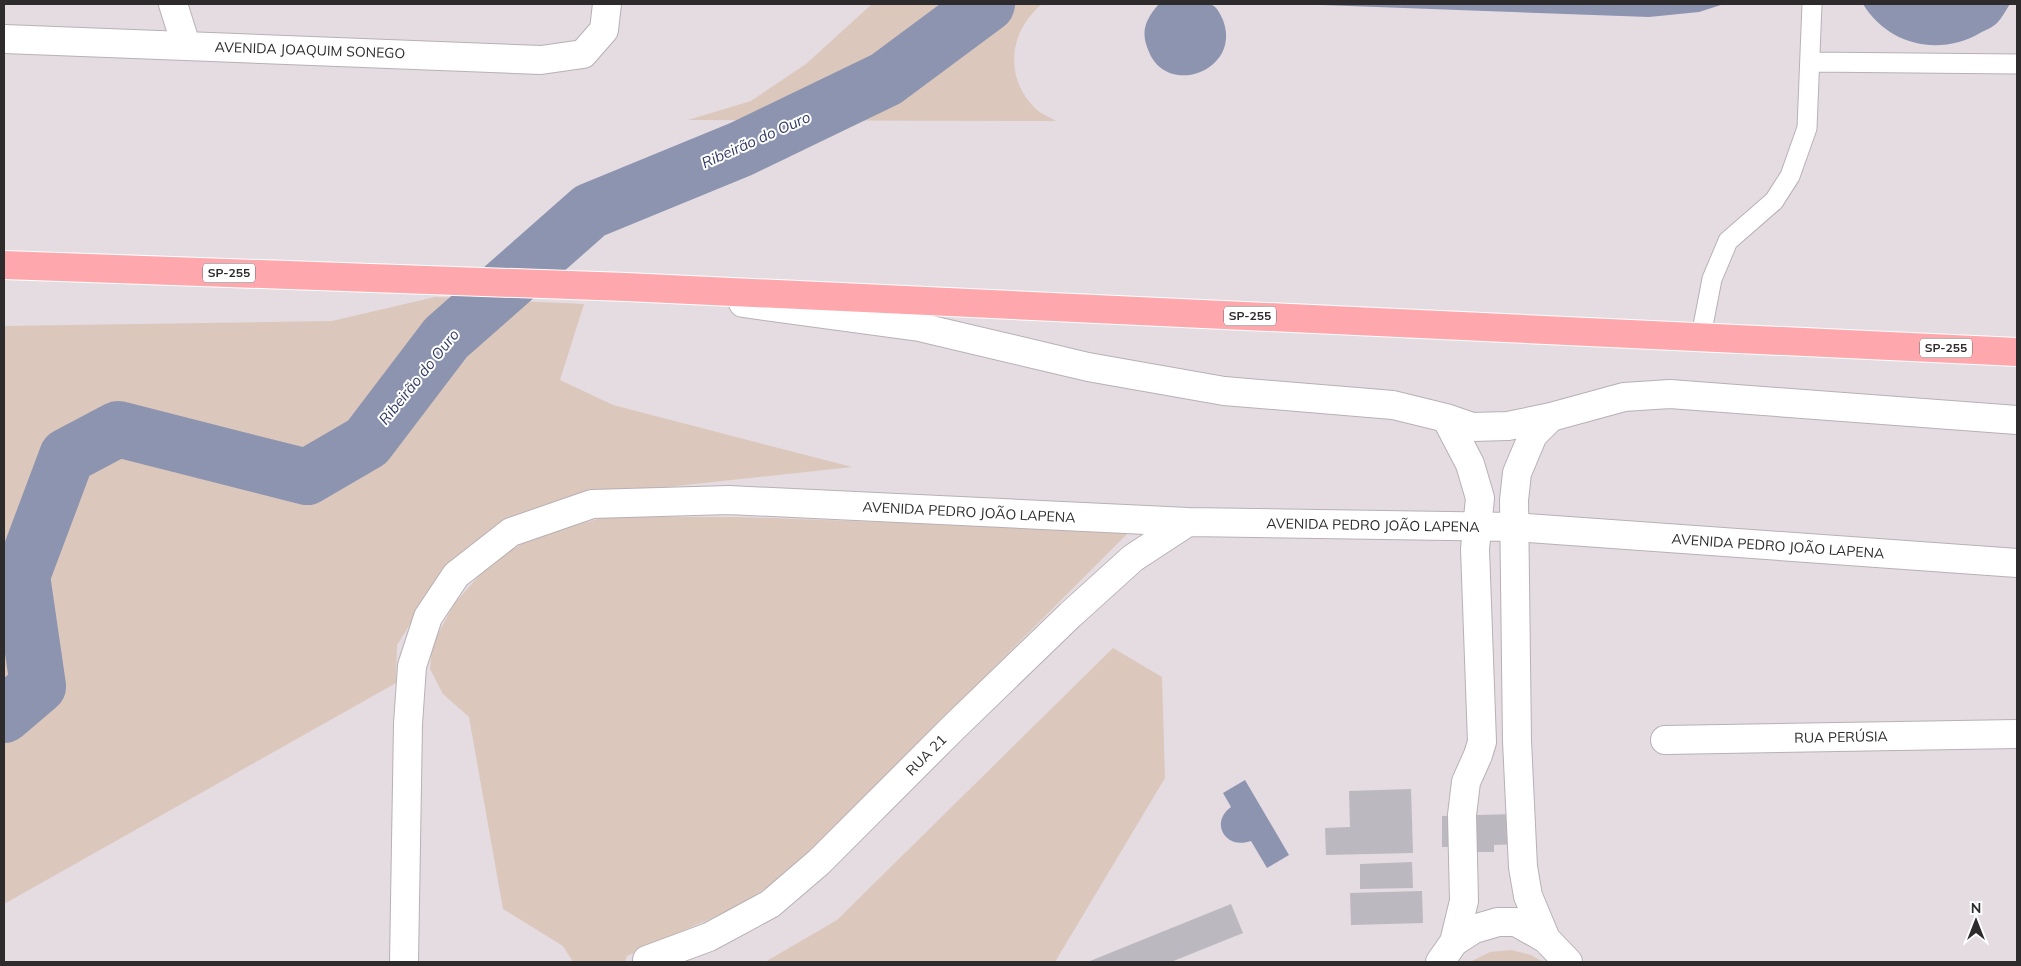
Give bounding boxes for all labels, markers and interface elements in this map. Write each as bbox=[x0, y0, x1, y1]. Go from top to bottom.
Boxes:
street label: AVENIDA JOAQUIM SONEGO bbox=[214, 38, 406, 62]
water label: Ribeirão do Ouro bbox=[698, 107, 814, 172]
road number: SP-255 bbox=[203, 264, 255, 282]
road number: SP-255 bbox=[1224, 306, 1276, 326]
water label: Ribeirão do Ouro bbox=[374, 325, 463, 428]
road number: SP-255 bbox=[1920, 338, 1972, 358]
street label: AVENIDA PEDRO JOÃO LAPENA bbox=[862, 497, 1077, 527]
street label: AVENIDA PEDRO JOÃO LAPENA bbox=[1266, 514, 1480, 536]
street label: AVENIDA PEDRO JOÃO LAPENA bbox=[1671, 530, 1886, 562]
street label: RUA PERÚSIA bbox=[1794, 727, 1889, 747]
street label: RUA 21 bbox=[902, 731, 950, 779]
north arrow bbox=[1951, 896, 2001, 946]
text: N bbox=[1971, 899, 1981, 917]

